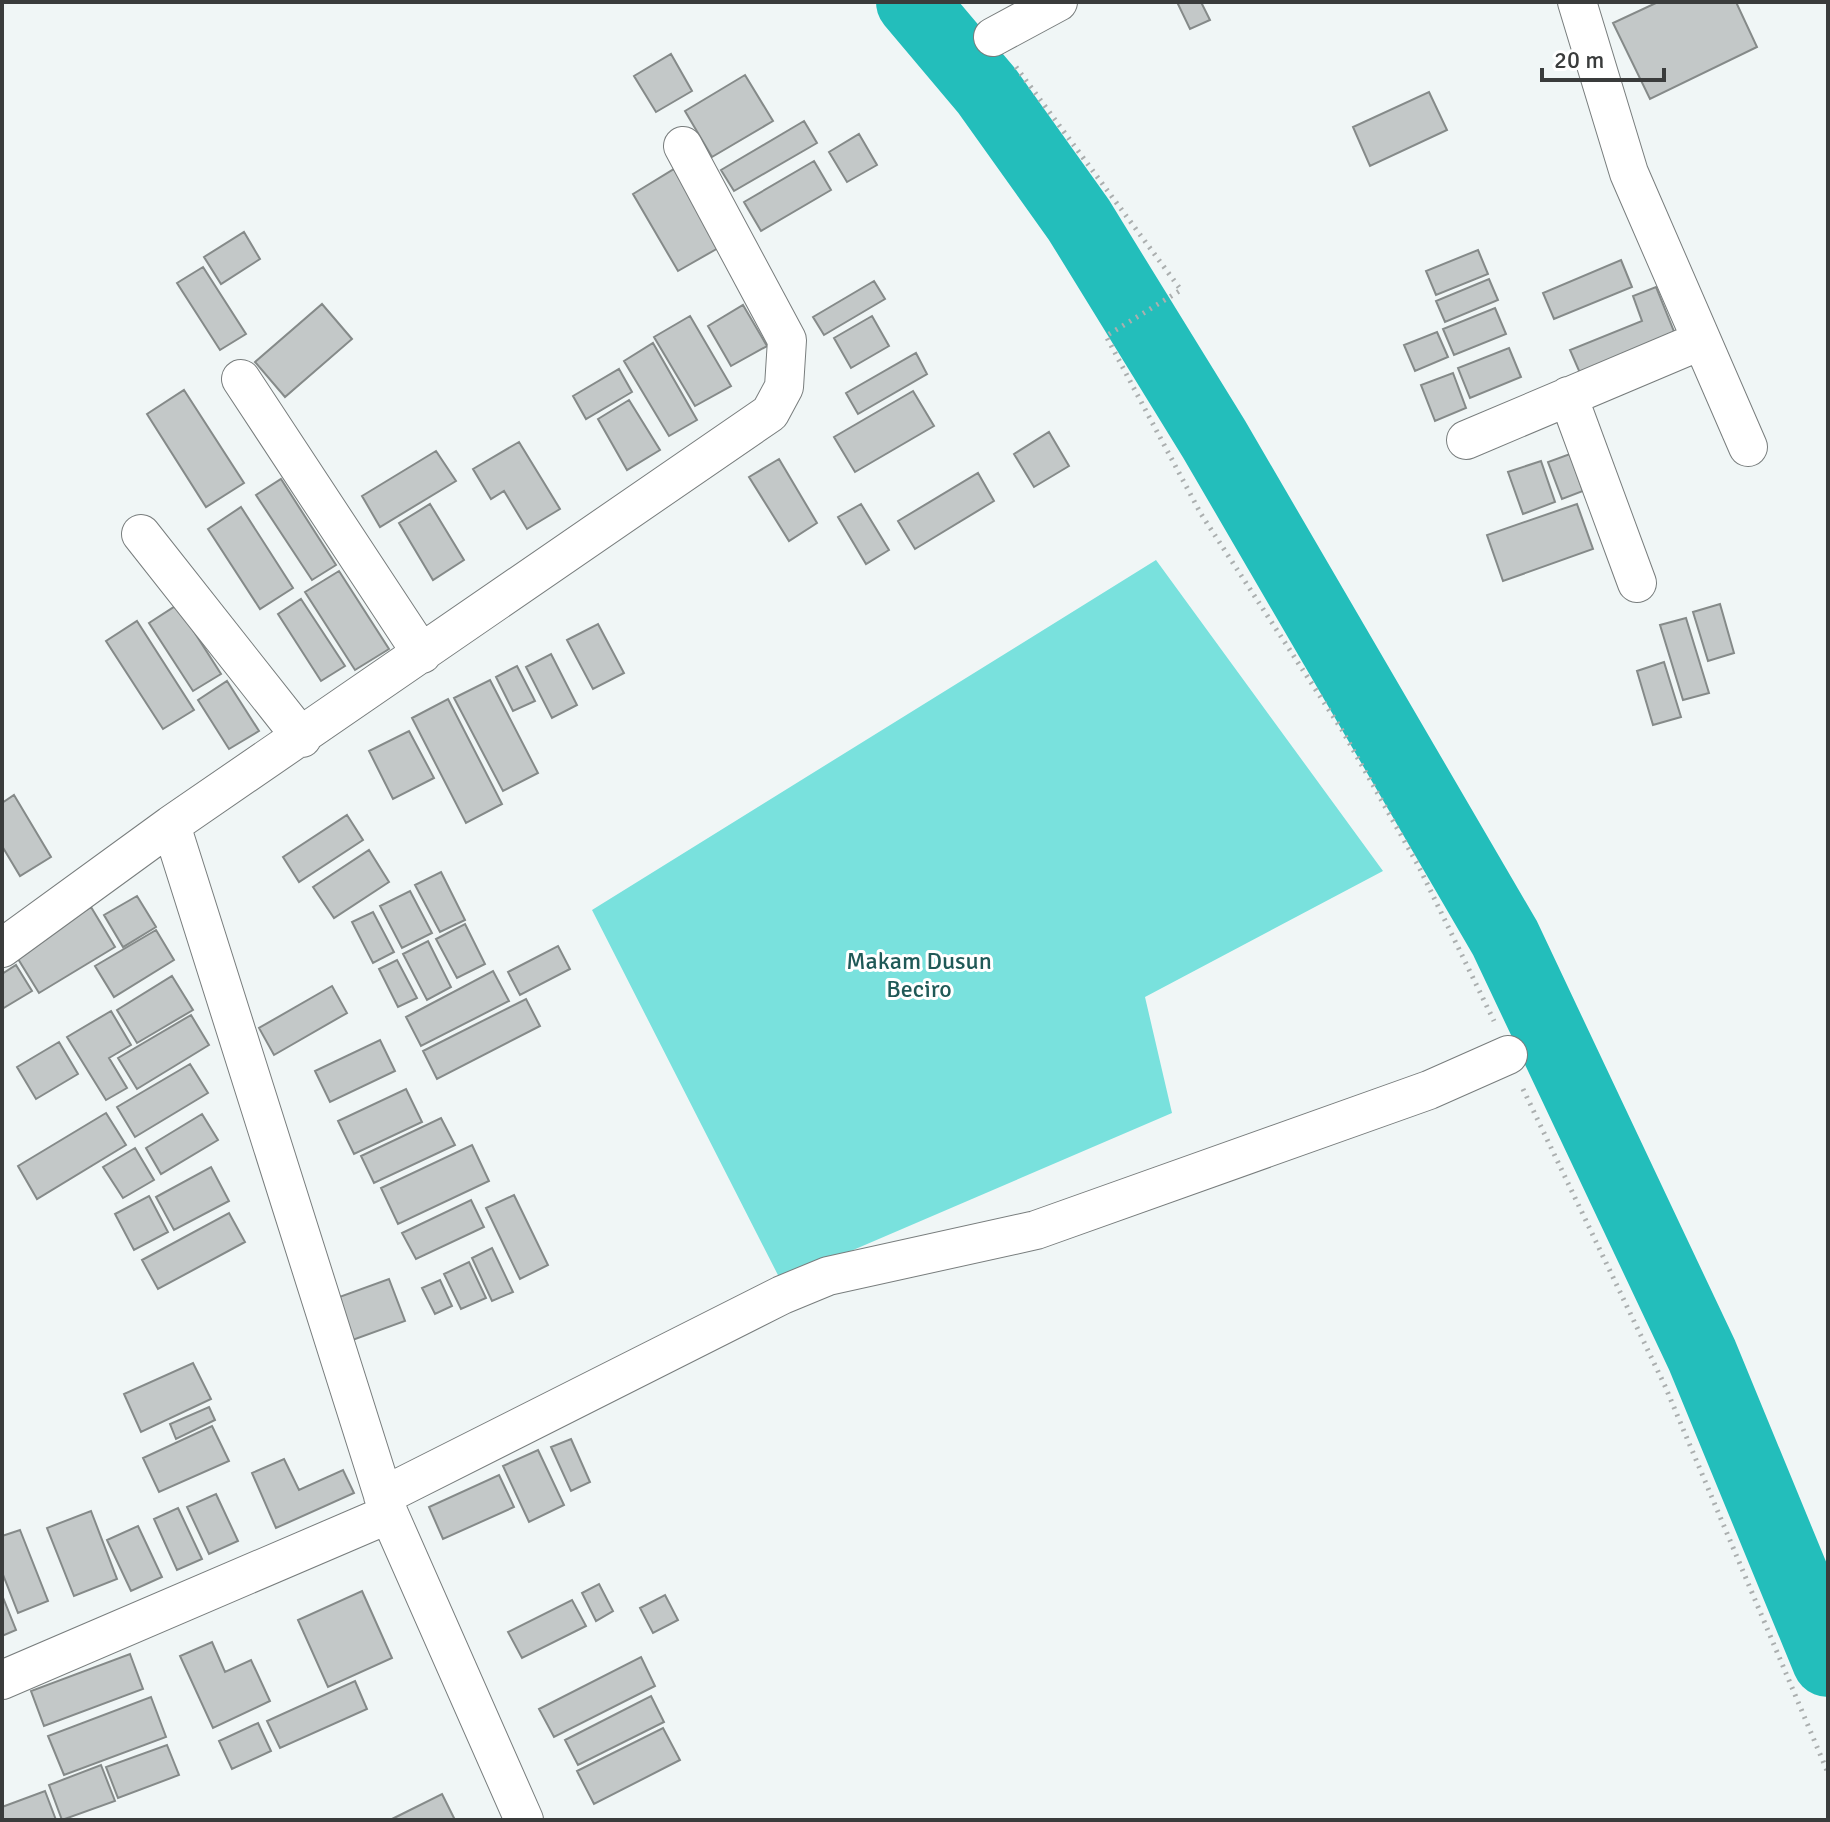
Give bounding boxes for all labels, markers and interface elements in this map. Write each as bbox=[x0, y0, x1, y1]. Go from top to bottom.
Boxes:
scale bar bbox=[1542, 32, 1664, 82]
text: 20 m bbox=[1554, 45, 1604, 75]
park label: Makam Dusun Beciro bbox=[846, 946, 992, 1004]

